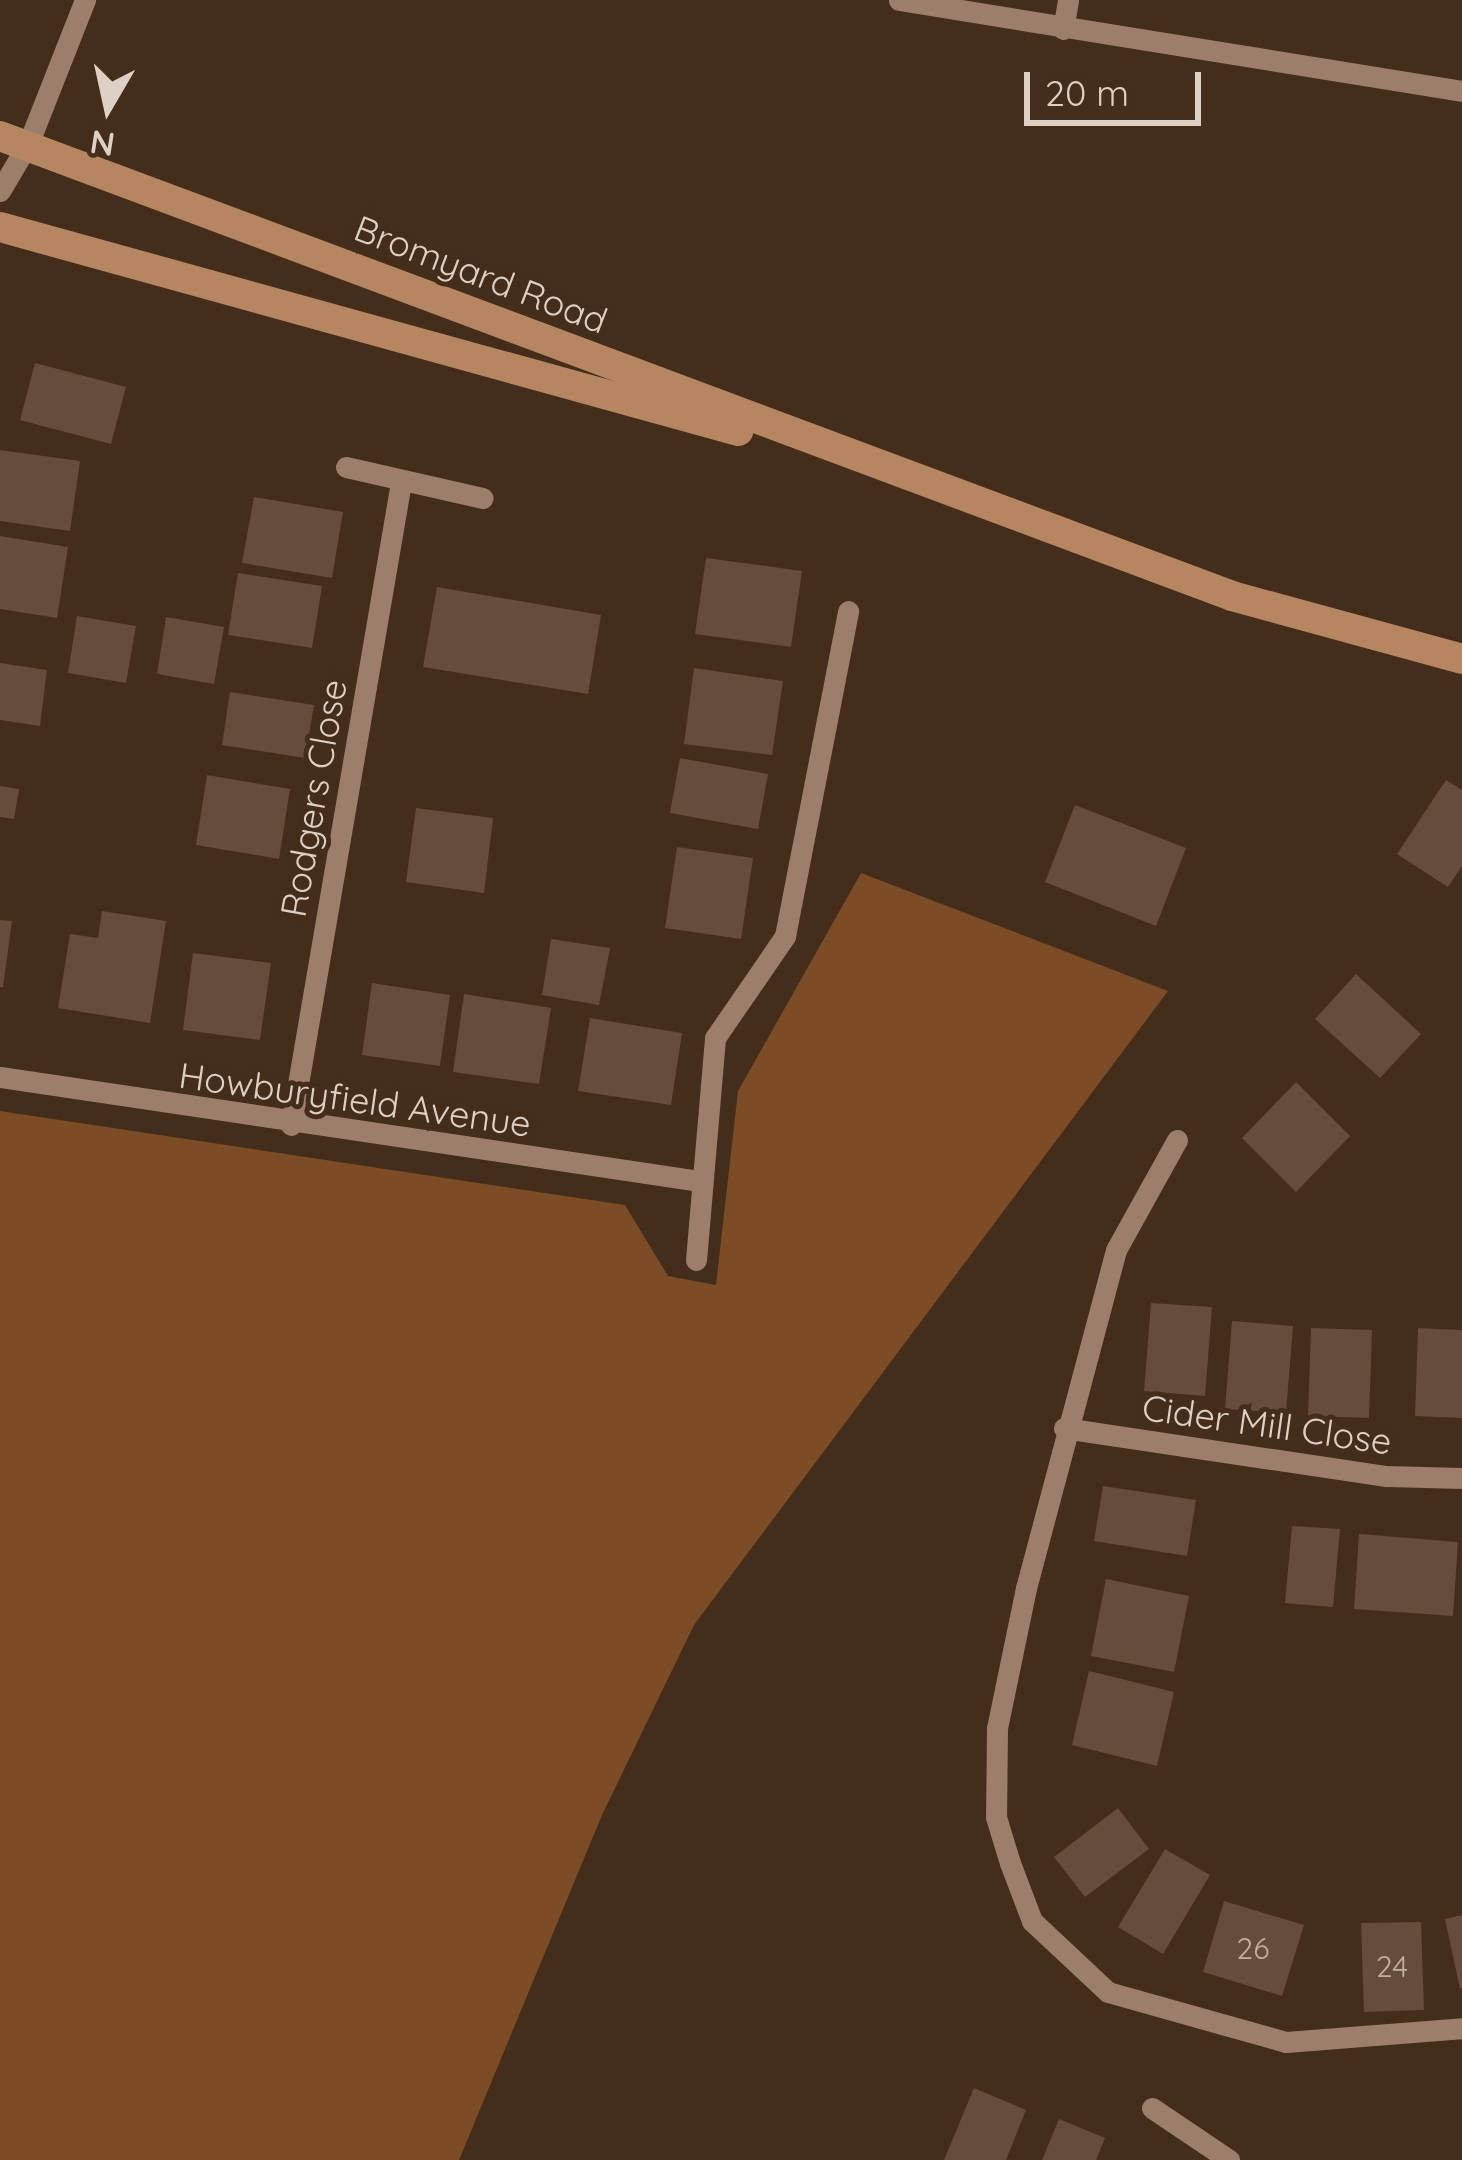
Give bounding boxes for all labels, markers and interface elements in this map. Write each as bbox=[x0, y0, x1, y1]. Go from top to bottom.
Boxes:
north arrow bbox=[48, 48, 168, 168]
scale bar bbox=[1030, 48, 1207, 122]
text: 20 m bbox=[1045, 70, 1129, 115]
text: N bbox=[87, 122, 117, 166]
street label: Bromyard Road bbox=[349, 206, 613, 342]
street label: Rodgers Close bbox=[271, 676, 355, 920]
street label: Howburyfield Avenue bbox=[176, 1053, 534, 1145]
street label: Cider Mill Close bbox=[1140, 1385, 1394, 1463]
house number: 26 bbox=[1237, 1930, 1269, 1966]
house number: 24 bbox=[1376, 1948, 1408, 1984]

